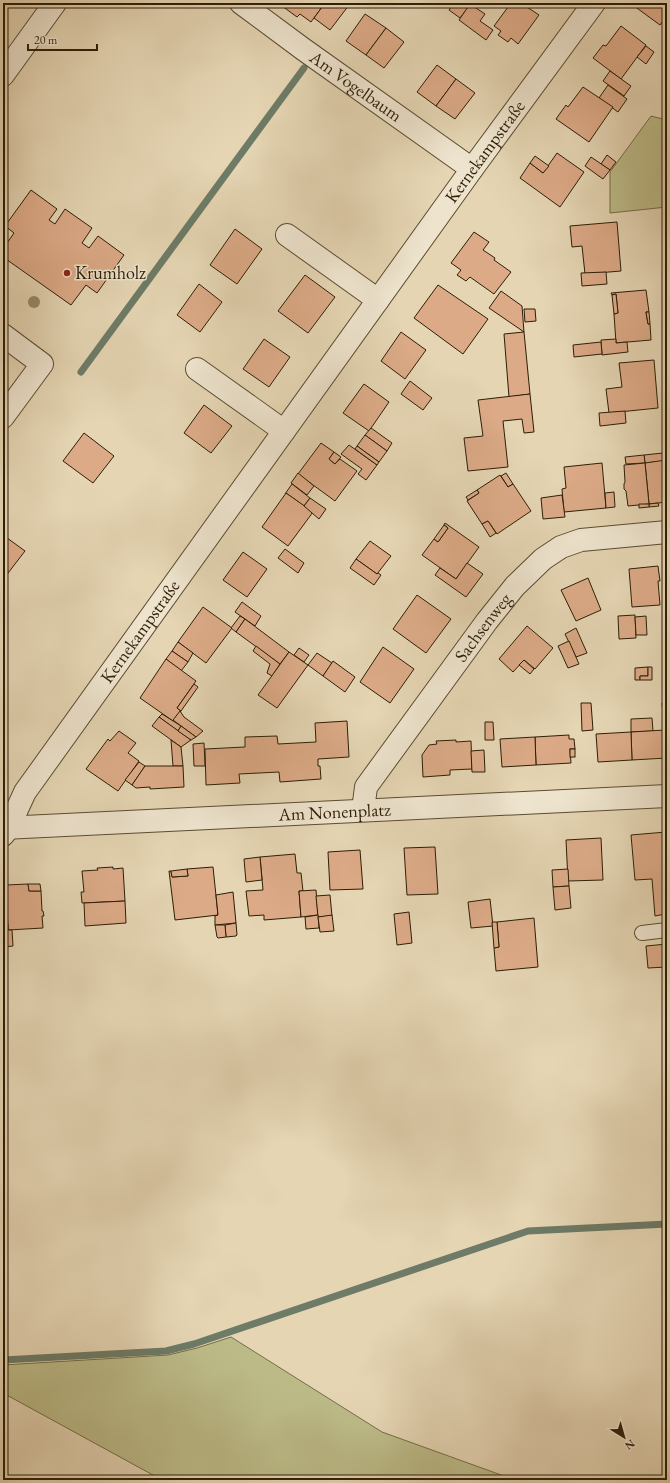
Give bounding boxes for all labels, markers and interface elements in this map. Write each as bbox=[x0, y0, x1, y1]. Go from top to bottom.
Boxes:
scale bar bbox=[28, 26, 97, 52]
text: 20 m bbox=[34, 32, 58, 48]
street label: Am Vogelbaum bbox=[305, 45, 407, 127]
street label: Kernekampstraße bbox=[439, 95, 530, 207]
place label: Krumholz bbox=[75, 261, 146, 284]
marker: Krumholz bbox=[62, 268, 72, 278]
street label: Kernekampstraße bbox=[95, 575, 185, 687]
street label: Sachsenweg bbox=[449, 588, 516, 666]
street label: Am Nonenplatz bbox=[277, 797, 391, 826]
north arrow bbox=[604, 1417, 644, 1457]
text: N bbox=[622, 1437, 638, 1453]

